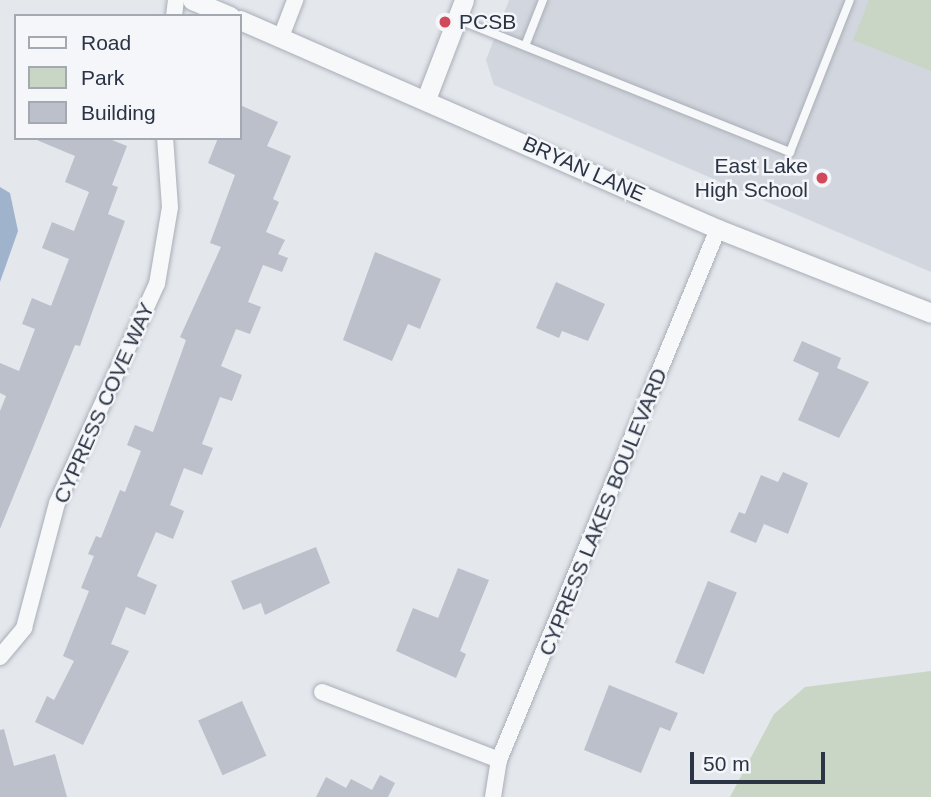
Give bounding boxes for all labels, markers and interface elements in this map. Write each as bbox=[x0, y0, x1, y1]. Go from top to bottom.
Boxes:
place label: PCSB bbox=[459, 9, 516, 35]
legend bbox=[14, 14, 242, 140]
marker: PCSB bbox=[437, 14, 453, 30]
text: Road bbox=[81, 31, 131, 54]
text: Park bbox=[81, 66, 124, 89]
text: Building bbox=[81, 101, 156, 124]
street label: BRYAN LANE bbox=[519, 131, 649, 207]
place label: East Lake High School bbox=[695, 153, 808, 203]
marker: East Lake High School bbox=[814, 170, 830, 186]
street label: CYPRESS COVE WAY bbox=[48, 299, 160, 507]
street label: CYPRESS LAKES BOULEVARD bbox=[534, 365, 672, 659]
scale bar bbox=[693, 738, 828, 782]
text: 50 m bbox=[703, 752, 750, 775]

